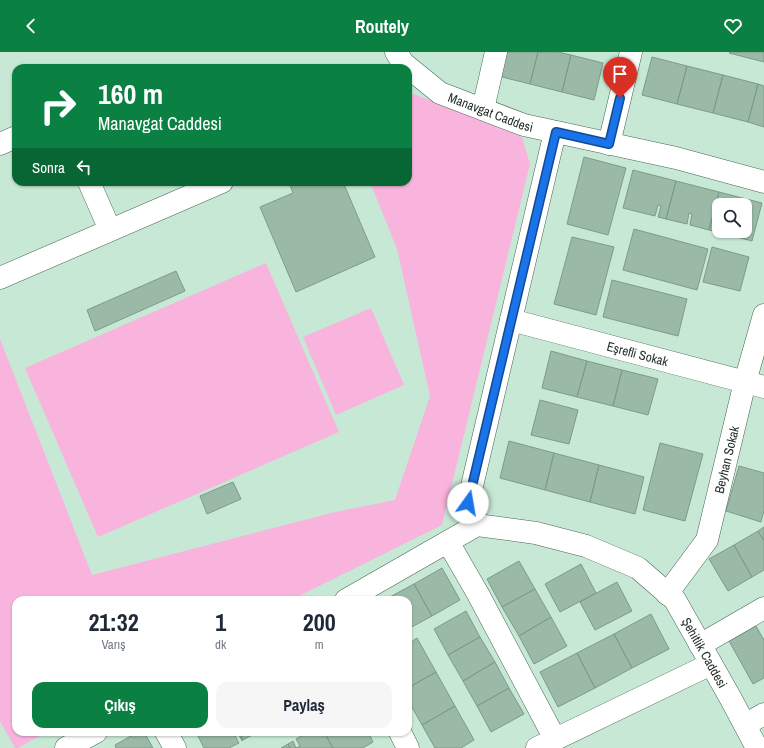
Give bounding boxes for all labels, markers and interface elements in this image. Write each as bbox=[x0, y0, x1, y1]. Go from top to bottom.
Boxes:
text: Routely bbox=[355, 14, 409, 39]
icon: back bbox=[20, 15, 42, 37]
icon: heart bbox=[722, 15, 744, 37]
pin bbox=[603, 57, 637, 98]
icon: arrive bbox=[609, 63, 631, 85]
text: 160 m bbox=[98, 75, 163, 113]
icon: right bbox=[32, 80, 84, 132]
street label: Manavgat Caddesi bbox=[446, 88, 535, 135]
text: Manavgat Caddesi bbox=[98, 111, 222, 136]
icon: left bbox=[73, 156, 95, 178]
text: Sonra bbox=[32, 157, 65, 178]
map controls bbox=[712, 198, 752, 238]
button: search bbox=[712, 198, 752, 238]
street label: Eşrefli Sokak bbox=[605, 337, 671, 370]
street label: Beyhan Sokak bbox=[710, 423, 743, 495]
position arrow bbox=[447, 482, 489, 524]
text: 21:32 bbox=[88, 606, 139, 638]
text: 1 bbox=[215, 606, 226, 638]
text: 200 bbox=[303, 606, 336, 638]
street label: Şehitlik Caddesi bbox=[678, 614, 731, 691]
text: Varış bbox=[102, 636, 126, 653]
text: dk bbox=[215, 636, 226, 653]
text: m bbox=[315, 636, 324, 653]
button: Çıkış bbox=[32, 682, 208, 728]
button: Paylaş bbox=[216, 682, 392, 728]

